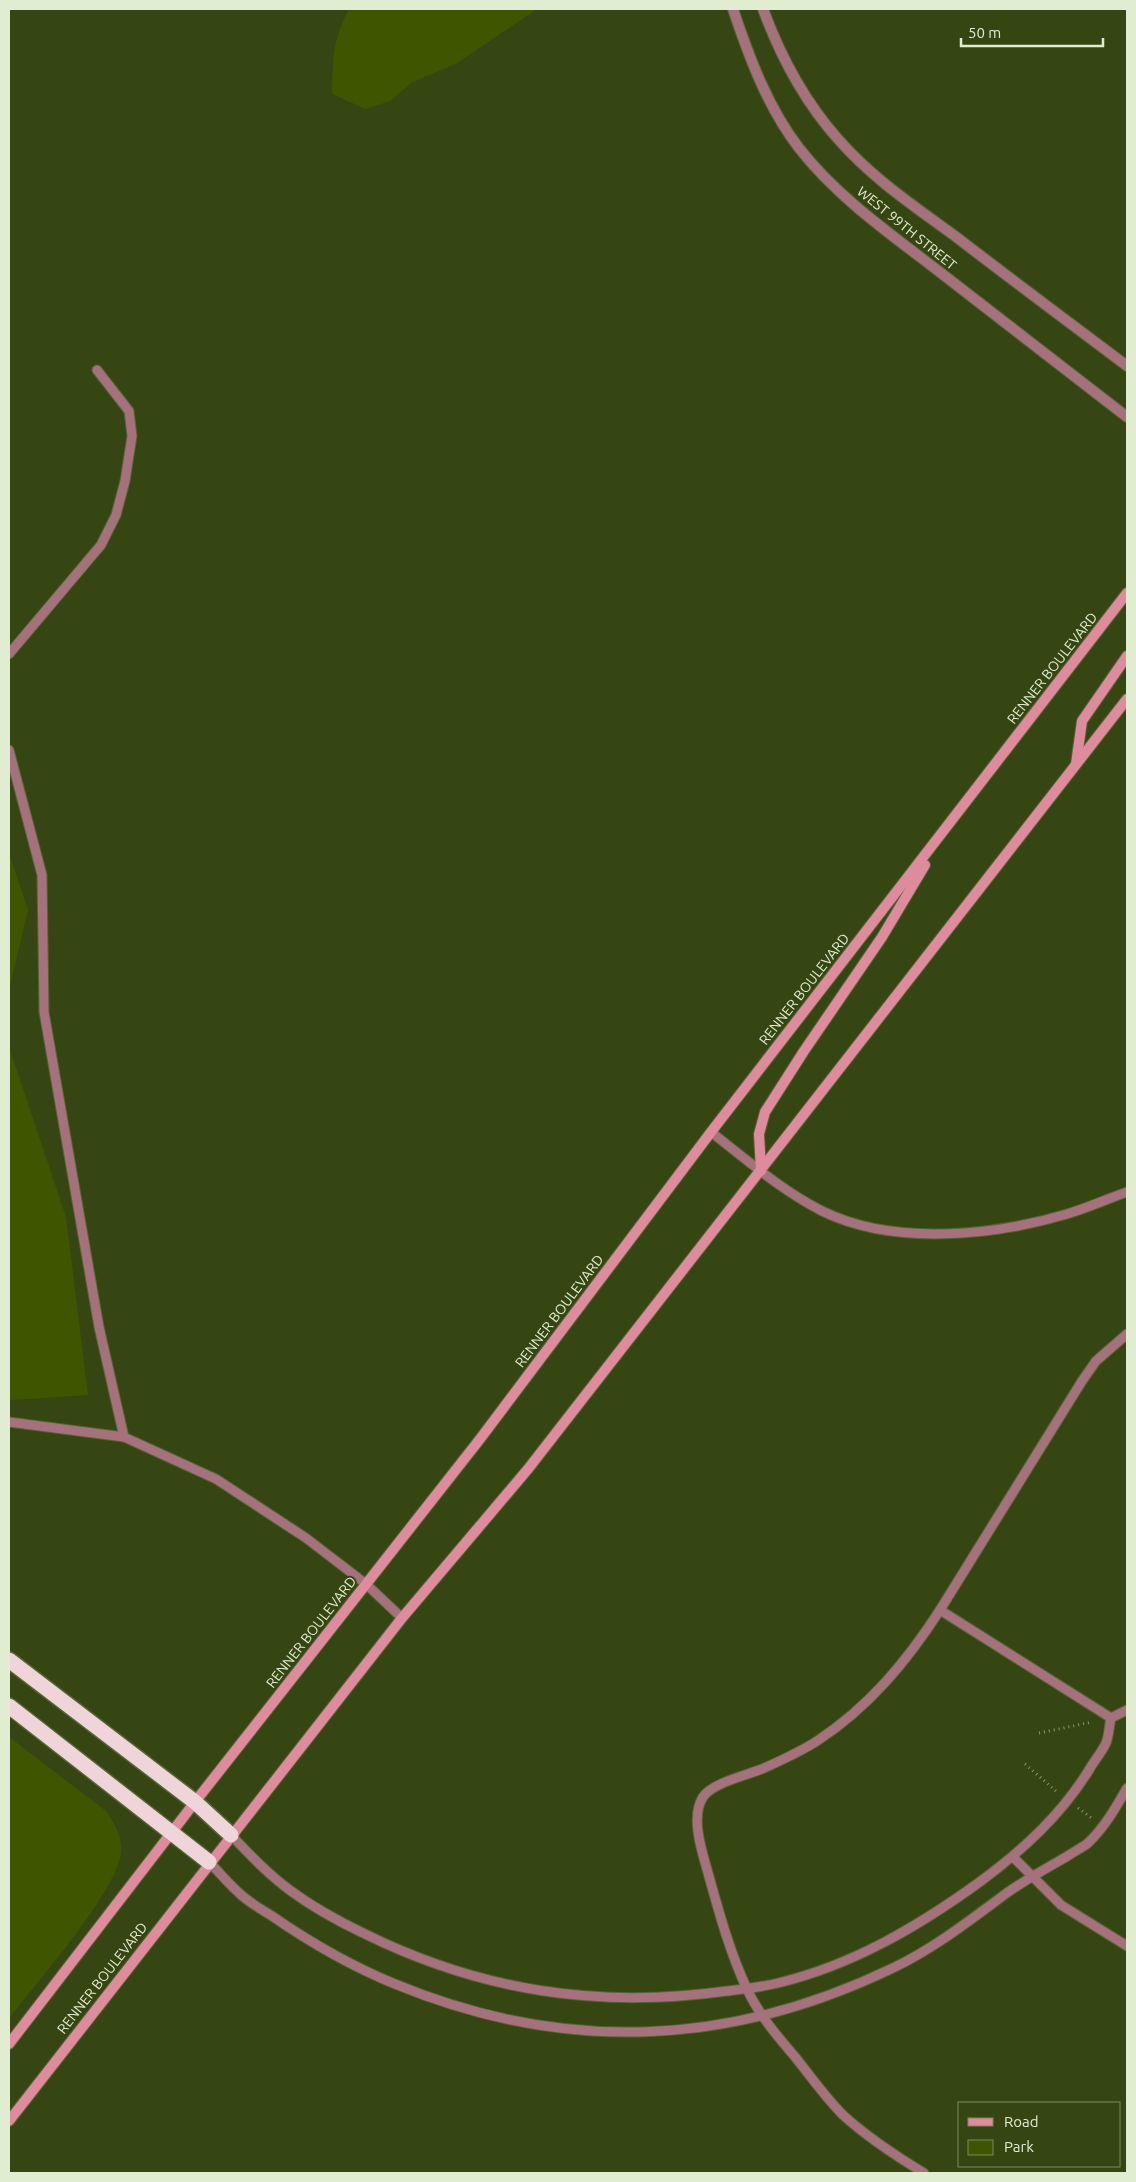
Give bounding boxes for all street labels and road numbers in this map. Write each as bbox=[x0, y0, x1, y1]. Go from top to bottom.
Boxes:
street label: WEST 99TH STREET bbox=[854, 183, 960, 273]
street label: RENNER BOULEVARD bbox=[1004, 609, 1100, 727]
street label: RENNER BOULEVARD bbox=[756, 930, 852, 1048]
street label: RENNER BOULEVARD bbox=[512, 1252, 607, 1370]
street label: RENNER BOULEVARD bbox=[263, 1573, 359, 1691]
street label: RENNER BOULEVARD bbox=[54, 1919, 150, 2037]

